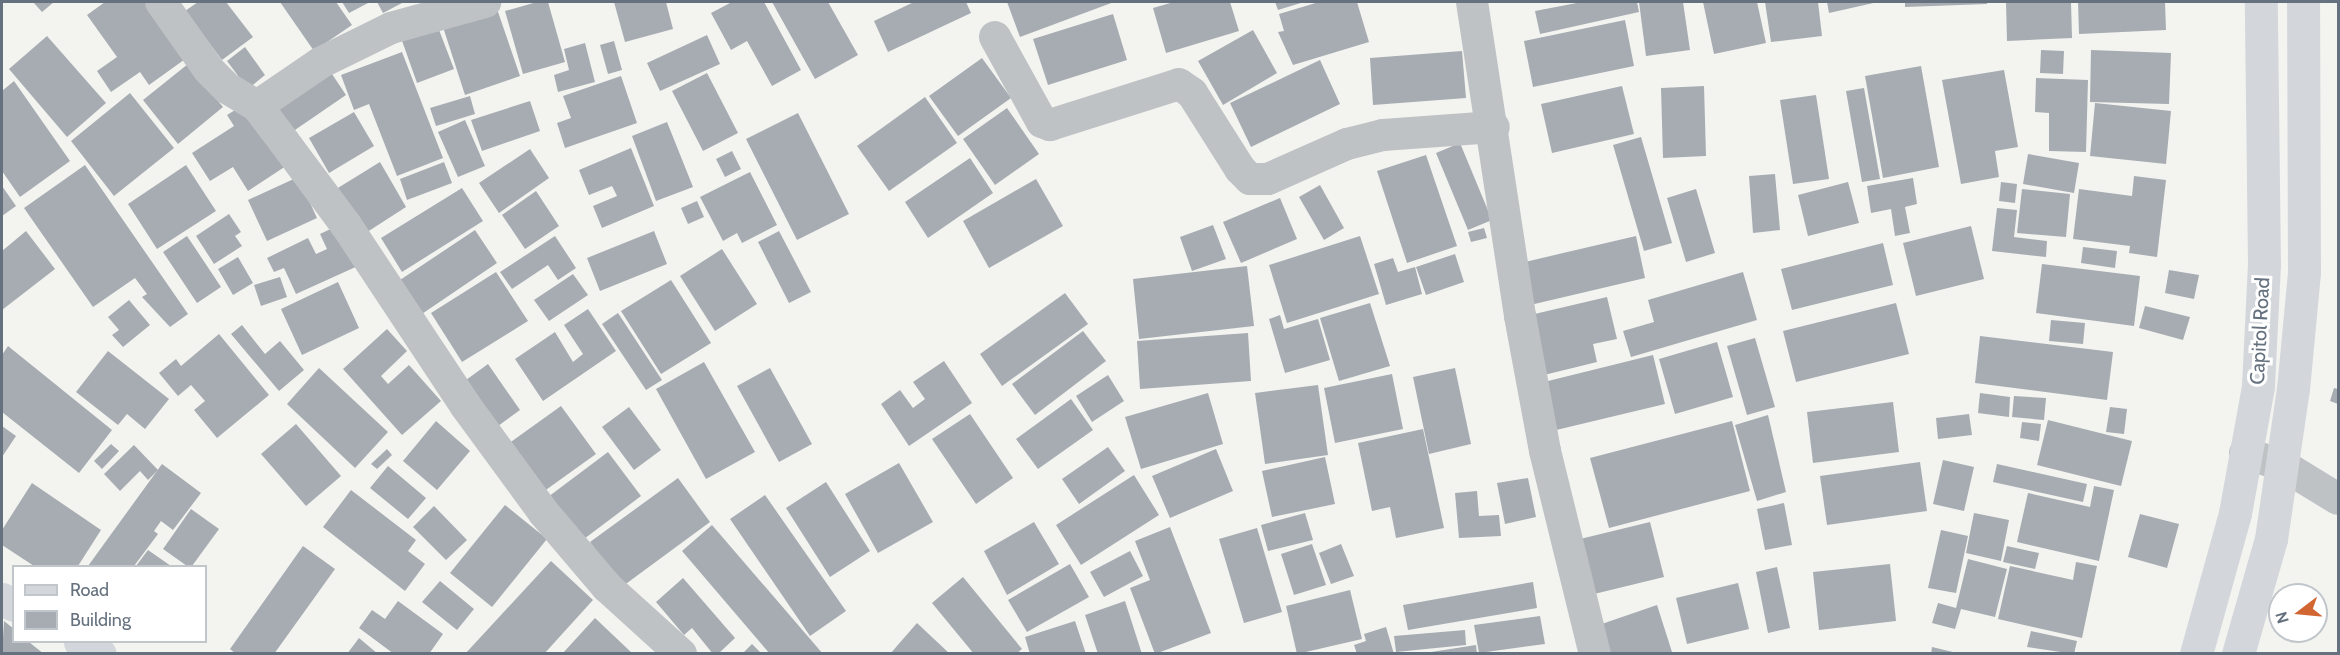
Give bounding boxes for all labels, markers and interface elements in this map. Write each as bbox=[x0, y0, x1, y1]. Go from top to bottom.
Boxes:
street label: Capitol Road bbox=[2245, 277, 2275, 385]
legend bbox=[12, 565, 207, 643]
text: Road bbox=[70, 579, 109, 601]
north arrow bbox=[2268, 583, 2328, 643]
text: Building bbox=[70, 609, 131, 631]
text: N bbox=[2271, 609, 2293, 626]

